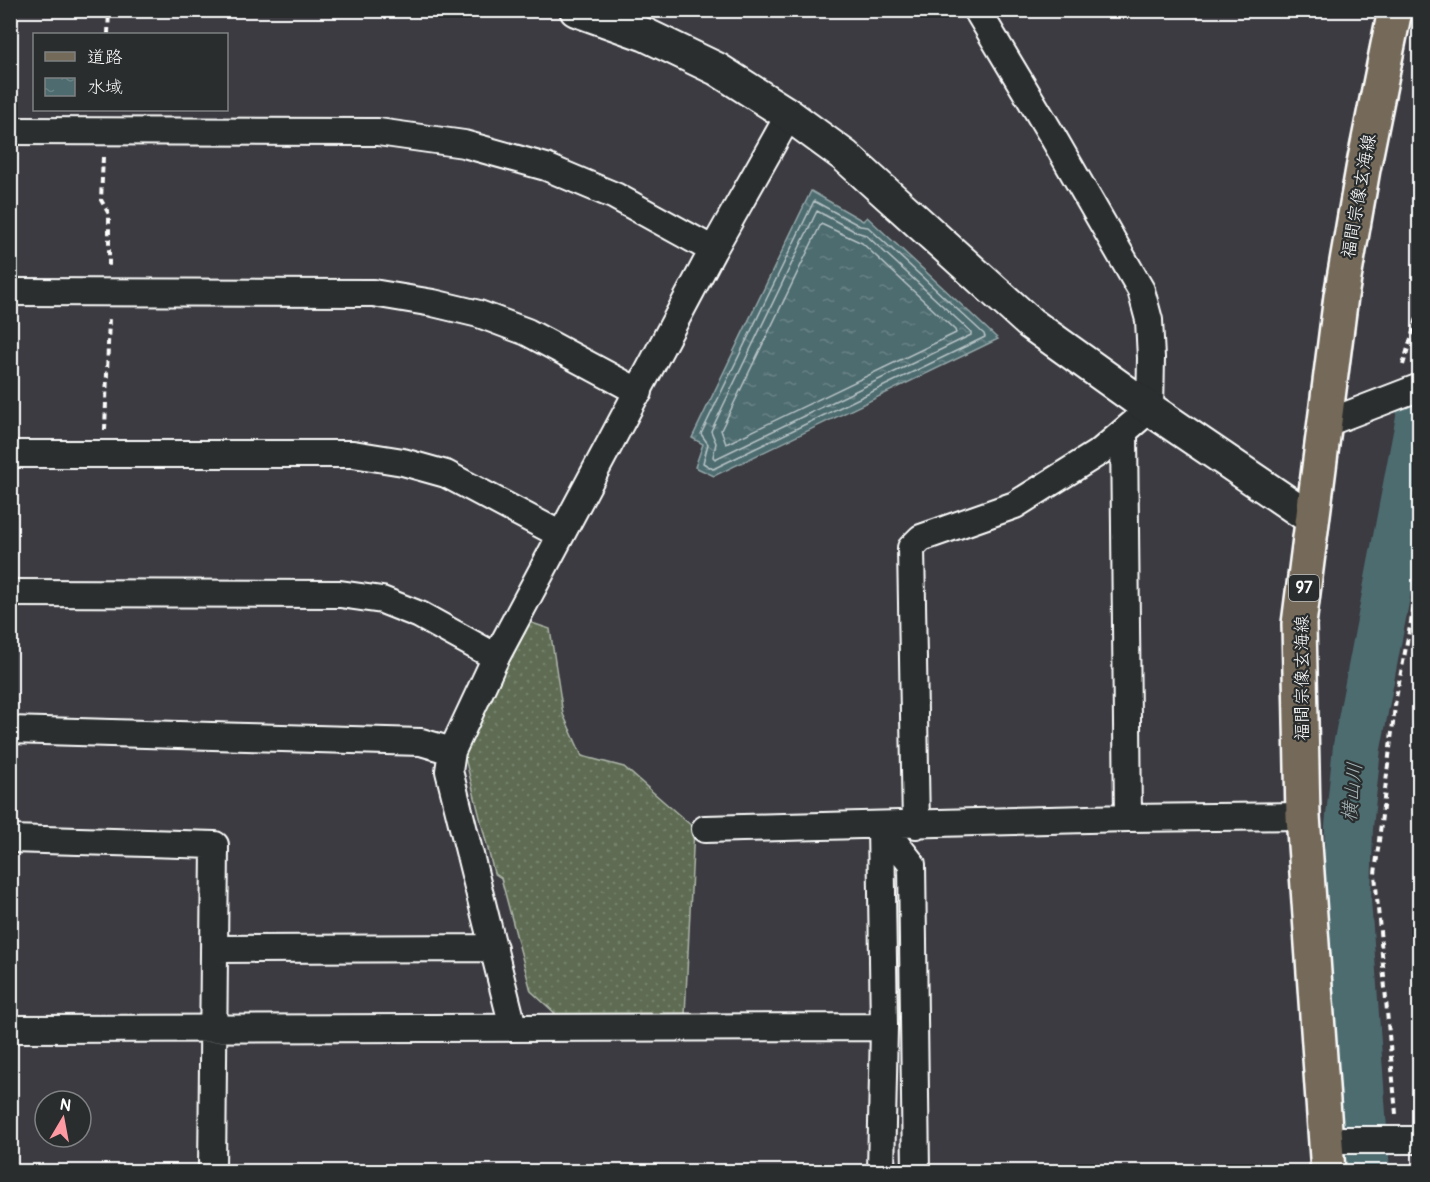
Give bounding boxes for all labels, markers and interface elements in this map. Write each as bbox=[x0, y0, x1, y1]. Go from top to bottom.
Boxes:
legend bbox=[33, 33, 228, 111]
text: 道路 bbox=[87, 46, 123, 69]
text: 水域 bbox=[87, 76, 123, 99]
street label: 福間宗像玄海線 bbox=[1337, 132, 1381, 260]
road number: 97 bbox=[1289, 575, 1319, 601]
street label: 福間宗像玄海線 bbox=[1291, 615, 1314, 741]
water label: 横山川 bbox=[1336, 761, 1368, 823]
north arrow bbox=[33, 1089, 93, 1149]
text: N bbox=[58, 1094, 73, 1116]

